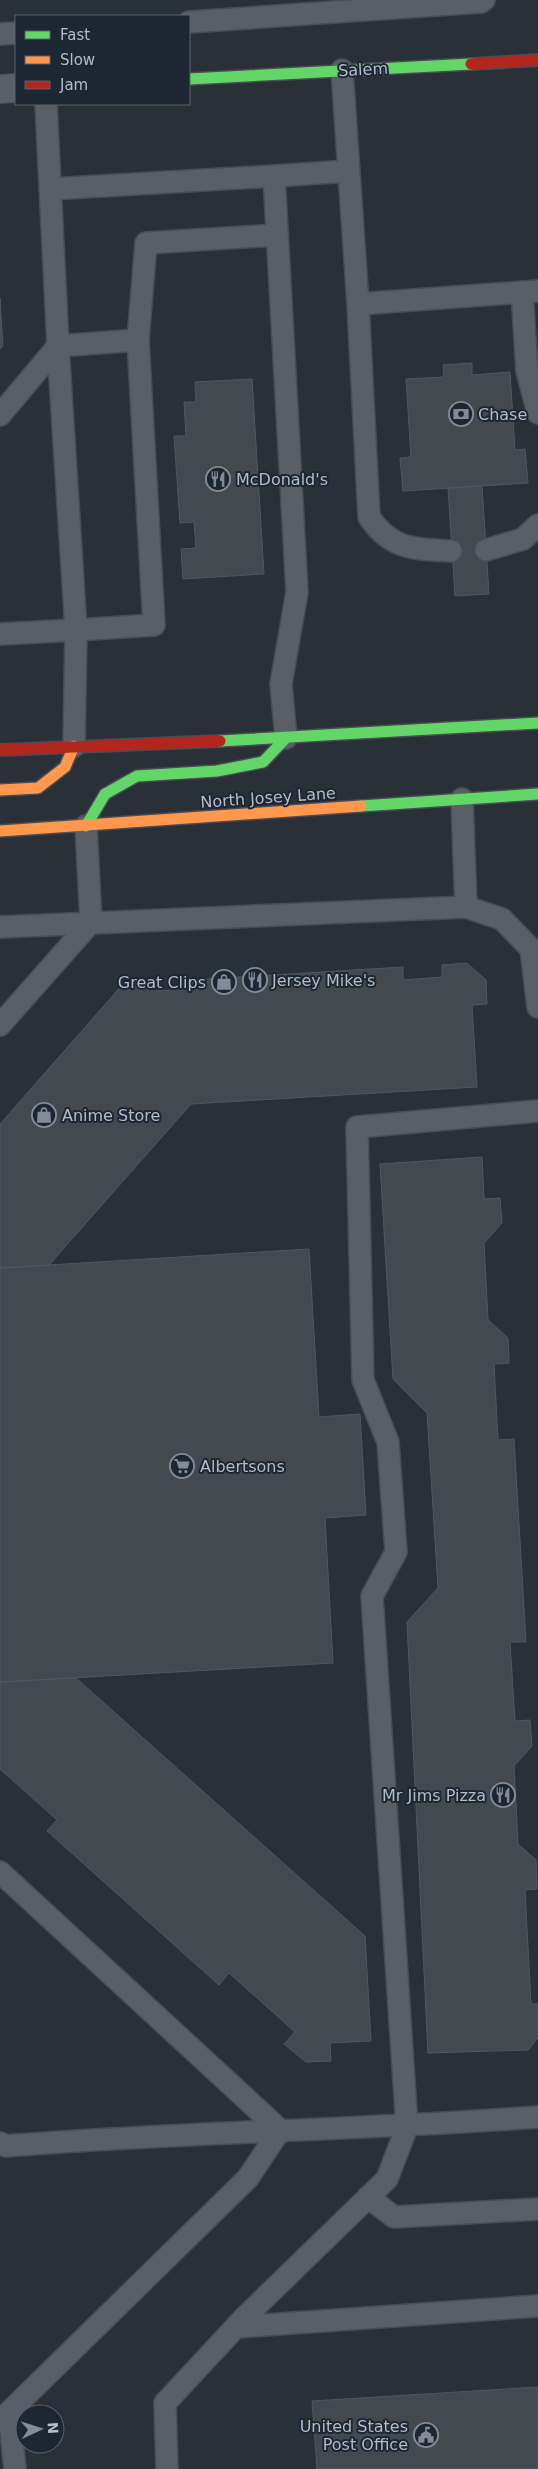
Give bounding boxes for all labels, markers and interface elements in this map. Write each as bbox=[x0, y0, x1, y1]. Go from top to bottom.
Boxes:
legend bbox=[15, 15, 190, 105]
text: Fast bbox=[60, 26, 90, 44]
text: Slow bbox=[60, 51, 95, 69]
street label: Salem bbox=[338, 59, 388, 80]
text: Jam bbox=[59, 76, 88, 94]
bank icon: Chase bbox=[448, 401, 474, 427]
place label: Chase bbox=[478, 405, 527, 424]
restaurant icon: McDonald's bbox=[205, 466, 231, 492]
place label: McDonald's bbox=[236, 470, 328, 489]
street label: North Josey Lane bbox=[200, 783, 336, 812]
restaurant icon: Jersey Mike's bbox=[242, 967, 268, 993]
shop icon: Great Clips bbox=[211, 969, 237, 995]
place label: Jersey Mike's bbox=[271, 971, 375, 990]
place label: Great Clips bbox=[118, 973, 206, 992]
shop icon: Anime Store bbox=[31, 1102, 57, 1128]
place label: Anime Store bbox=[62, 1106, 160, 1125]
supermarket icon: Albertsons bbox=[169, 1453, 195, 1479]
place label: Albertsons bbox=[200, 1457, 285, 1476]
restaurant icon: Mr Jims Pizza bbox=[490, 1782, 516, 1808]
place label: Mr Jims Pizza bbox=[382, 1786, 486, 1805]
north arrow bbox=[15, 2404, 65, 2454]
place label: United States Post Office bbox=[300, 2417, 408, 2454]
text: N bbox=[45, 2422, 61, 2434]
public building icon: United States Post Office bbox=[413, 2422, 439, 2448]

